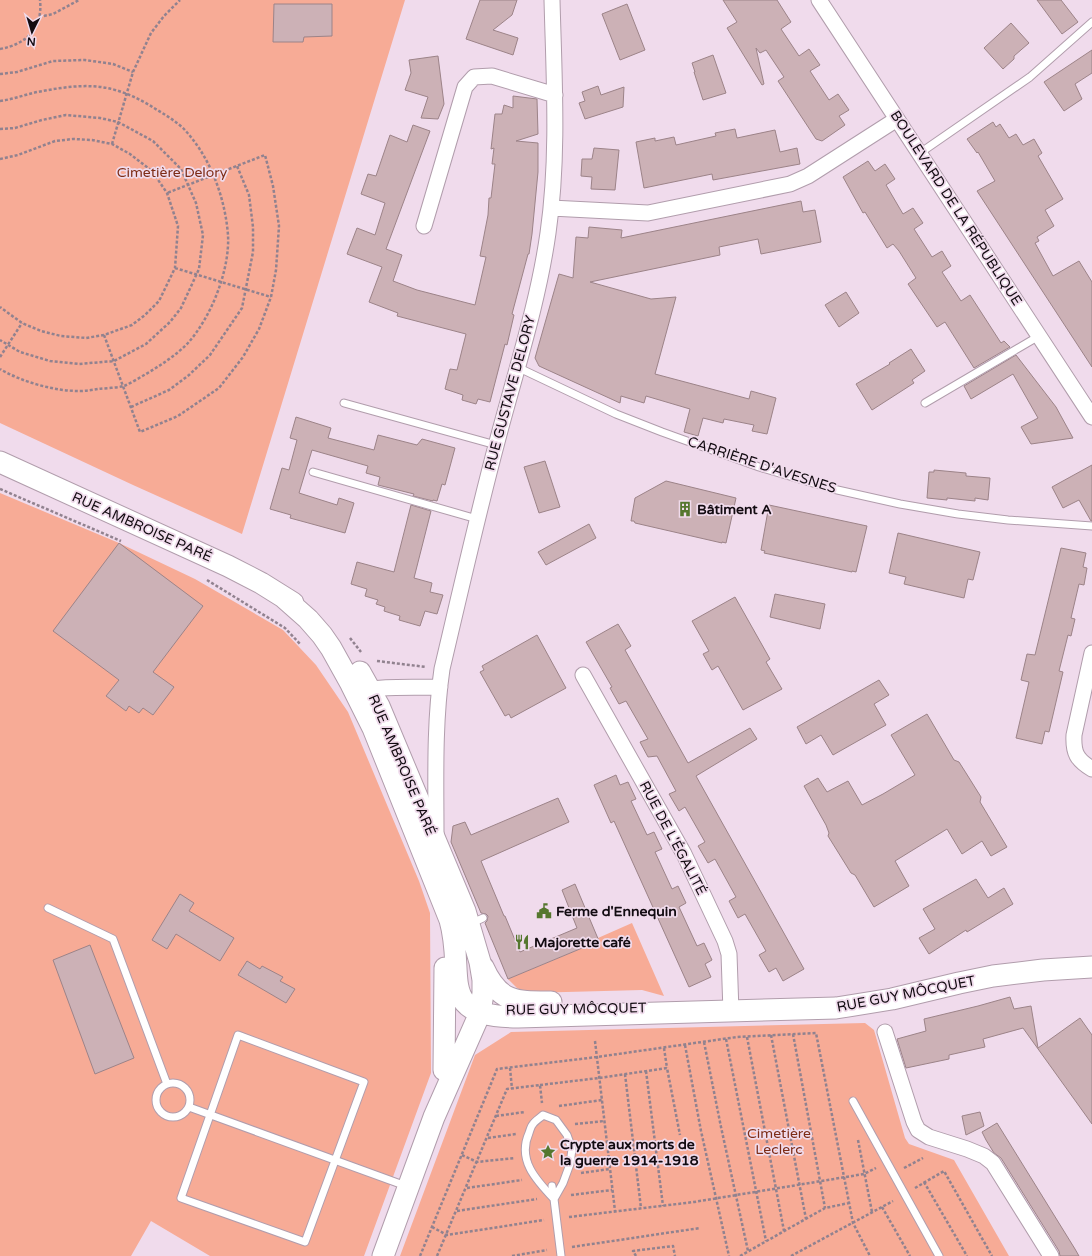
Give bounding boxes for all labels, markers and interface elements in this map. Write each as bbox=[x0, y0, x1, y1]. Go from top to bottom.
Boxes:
north arrow bbox=[12, 12, 52, 52]
text: N bbox=[26, 35, 36, 48]
street label: BOULEVARD DE LA RÉPUBLIQUE bbox=[887, 107, 1025, 309]
park label: Cimetière Delory bbox=[117, 164, 228, 181]
street label: RUE GUSTAVE DELORY bbox=[481, 313, 539, 472]
street label: CARRIÈRE D'AVESNES bbox=[686, 433, 839, 497]
street label: RUE AMBROISE PARÉ bbox=[69, 488, 215, 566]
building icon: Bâtiment A bbox=[676, 500, 694, 518]
place label: Bâtiment A bbox=[697, 501, 772, 518]
street label: RUE AMBROISE PARÉ bbox=[365, 692, 439, 838]
street label: RUE DE L'ÉGALITÉ bbox=[636, 778, 710, 898]
public building icon: Ferme d'Ennequin bbox=[535, 902, 553, 920]
place label: Ferme d'Ennequin bbox=[556, 903, 677, 920]
restaurant icon: Majorette café bbox=[513, 933, 531, 951]
place label: Majorette café bbox=[534, 934, 631, 951]
street label: RUE GUY MÔCQUET bbox=[835, 972, 977, 1016]
street label: RUE GUY MÔCQUET bbox=[505, 999, 647, 1019]
park label: Cimetière Leclerc bbox=[747, 1125, 811, 1158]
place label: Crypte aux morts de la guerre 1914-1918 bbox=[560, 1136, 699, 1169]
place icon: Crypte aux morts de la guerre 1914-1918 bbox=[539, 1143, 557, 1161]

